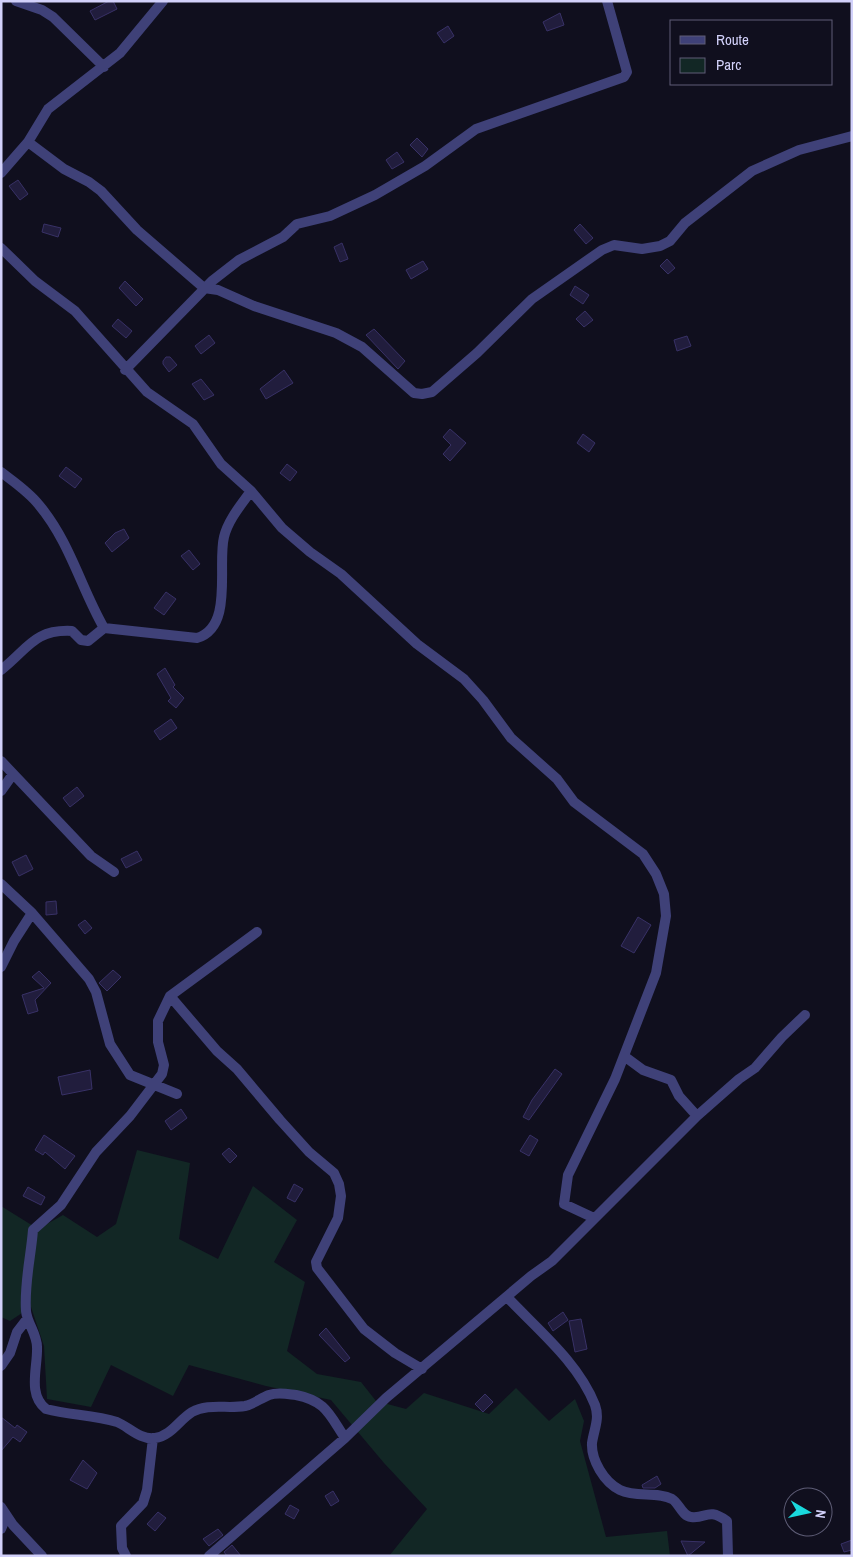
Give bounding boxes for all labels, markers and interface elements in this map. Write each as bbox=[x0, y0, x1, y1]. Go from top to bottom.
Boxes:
legend bbox=[670, 20, 833, 85]
text: Route bbox=[716, 29, 749, 50]
text: Parc bbox=[716, 54, 741, 75]
north arrow bbox=[783, 1487, 833, 1537]
text: N bbox=[811, 1509, 830, 1520]

